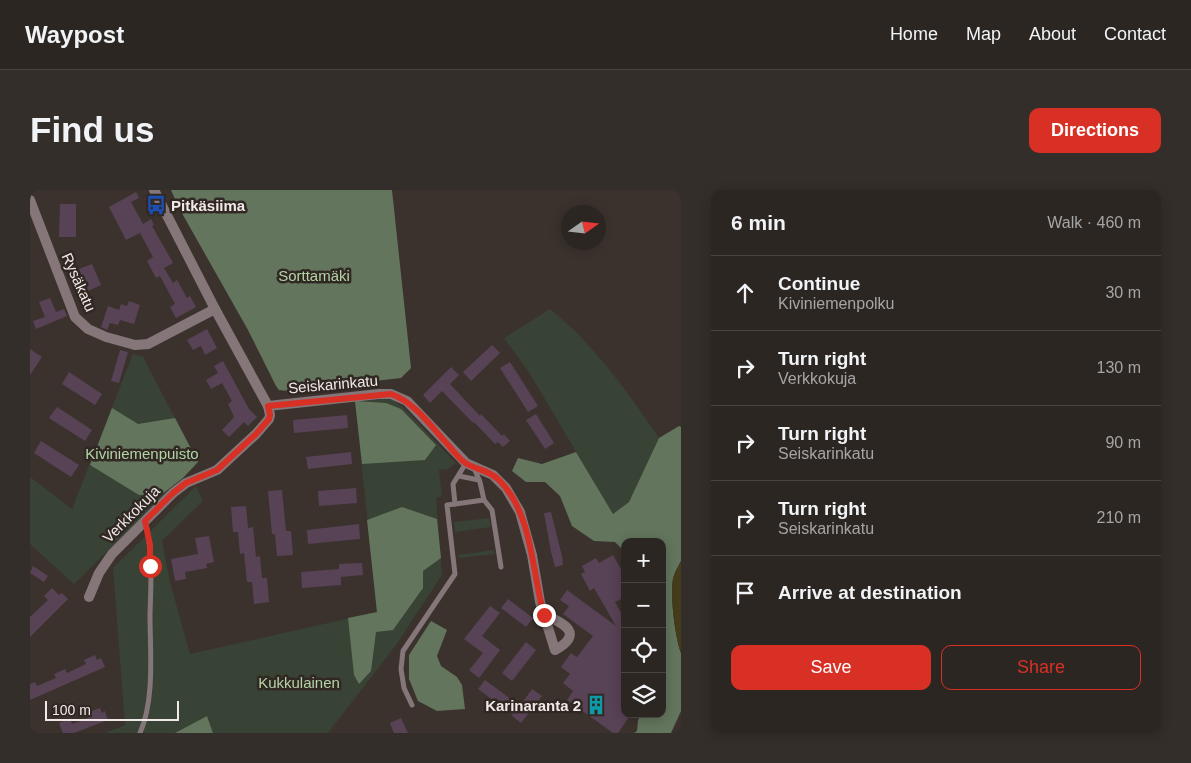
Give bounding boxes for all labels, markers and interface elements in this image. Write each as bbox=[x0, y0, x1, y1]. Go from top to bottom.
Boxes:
text: Waypost bbox=[25, 21, 124, 48]
text: Home bbox=[890, 24, 938, 44]
text: Map bbox=[966, 24, 1001, 44]
text: About bbox=[1029, 24, 1076, 44]
text: Contact bbox=[1104, 24, 1166, 44]
button: Directions bbox=[1029, 108, 1161, 153]
text: Find us bbox=[30, 110, 154, 149]
bus stop icon: Pitkäsiima bbox=[145, 194, 167, 216]
place label: Pitkäsiima bbox=[171, 197, 246, 214]
north arrow bbox=[561, 205, 606, 250]
text: 6 min bbox=[731, 211, 786, 234]
text: Walk · 460 m bbox=[1047, 214, 1141, 231]
street label: Rysäkatu bbox=[59, 250, 99, 314]
park label: Sorttamäki bbox=[278, 267, 350, 284]
text: Continue bbox=[778, 273, 860, 294]
icon: ahead bbox=[731, 279, 759, 307]
text: 30 m bbox=[1105, 284, 1141, 301]
text: Kiviniemenpolku bbox=[778, 295, 895, 312]
text: Turn right bbox=[778, 348, 866, 369]
icon: right bbox=[731, 354, 759, 382]
text: 130 m bbox=[1097, 359, 1141, 376]
text: Verkkokuja bbox=[778, 370, 856, 387]
street label: Seiskarinkatu bbox=[287, 372, 379, 396]
text: Turn right bbox=[778, 423, 866, 444]
icon: right bbox=[731, 429, 759, 457]
text: 90 m bbox=[1105, 434, 1141, 451]
park label: Kiviniemenpuisto bbox=[85, 445, 199, 462]
text: Seiskarinkatu bbox=[778, 445, 874, 462]
street label: Verkkokuja bbox=[99, 482, 163, 546]
text: Turn right bbox=[778, 498, 866, 519]
icon: right bbox=[731, 504, 759, 532]
text: 210 m bbox=[1097, 509, 1141, 526]
text: Seiskarinkatu bbox=[778, 520, 874, 537]
map controls bbox=[621, 538, 666, 718]
button: + bbox=[621, 538, 666, 583]
route start bbox=[139, 555, 162, 578]
icon: arrive bbox=[731, 579, 759, 607]
text: Arrive at destination bbox=[778, 582, 962, 603]
button: − bbox=[621, 583, 666, 628]
route end bbox=[533, 604, 556, 627]
button: locate bbox=[621, 628, 666, 673]
button: Save bbox=[731, 645, 931, 690]
button: Share bbox=[941, 645, 1141, 690]
button: layers bbox=[621, 673, 666, 718]
park label: Kukkulainen bbox=[258, 674, 340, 691]
building icon: Karinaranta 2 bbox=[585, 694, 607, 716]
place label: Karinaranta 2 bbox=[485, 697, 581, 714]
scale bar bbox=[45, 698, 179, 721]
text: 100 m bbox=[52, 702, 91, 718]

